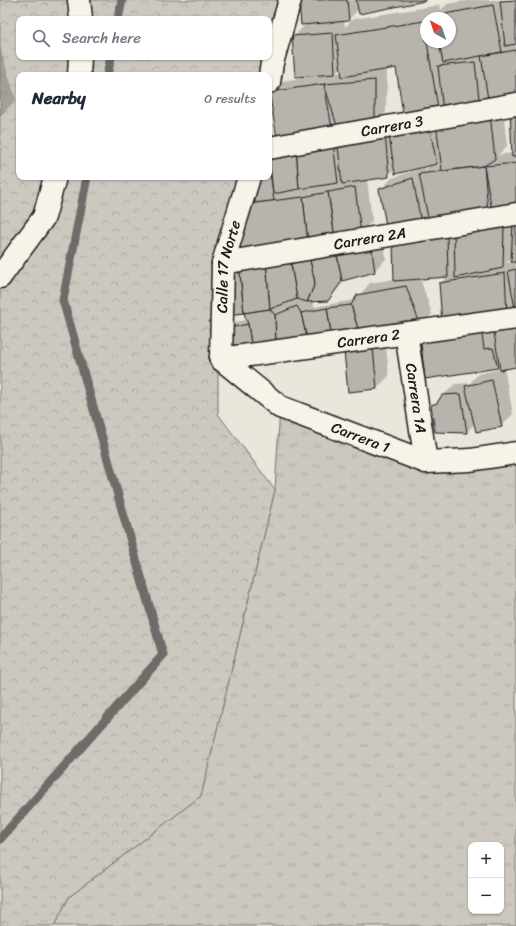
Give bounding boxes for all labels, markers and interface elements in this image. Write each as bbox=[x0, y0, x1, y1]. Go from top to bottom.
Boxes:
north arrow bbox=[420, 12, 456, 48]
search box bbox=[16, 16, 272, 60]
text: Search here bbox=[62, 25, 141, 51]
icon: search bbox=[30, 27, 52, 49]
text: Nearby bbox=[32, 83, 86, 113]
text: 0 results bbox=[204, 87, 256, 110]
street label: Carrera 3 bbox=[359, 108, 425, 144]
street label: Calle 17 Norte bbox=[209, 217, 248, 313]
street label: Carrera 2A bbox=[332, 220, 408, 257]
street label: Carrera 2 bbox=[335, 321, 402, 356]
street label: Carrera 1A bbox=[398, 361, 434, 435]
street label: Carrera 1 bbox=[327, 414, 394, 460]
map controls bbox=[468, 842, 504, 914]
button: + bbox=[468, 842, 504, 878]
button: − bbox=[468, 878, 504, 914]

